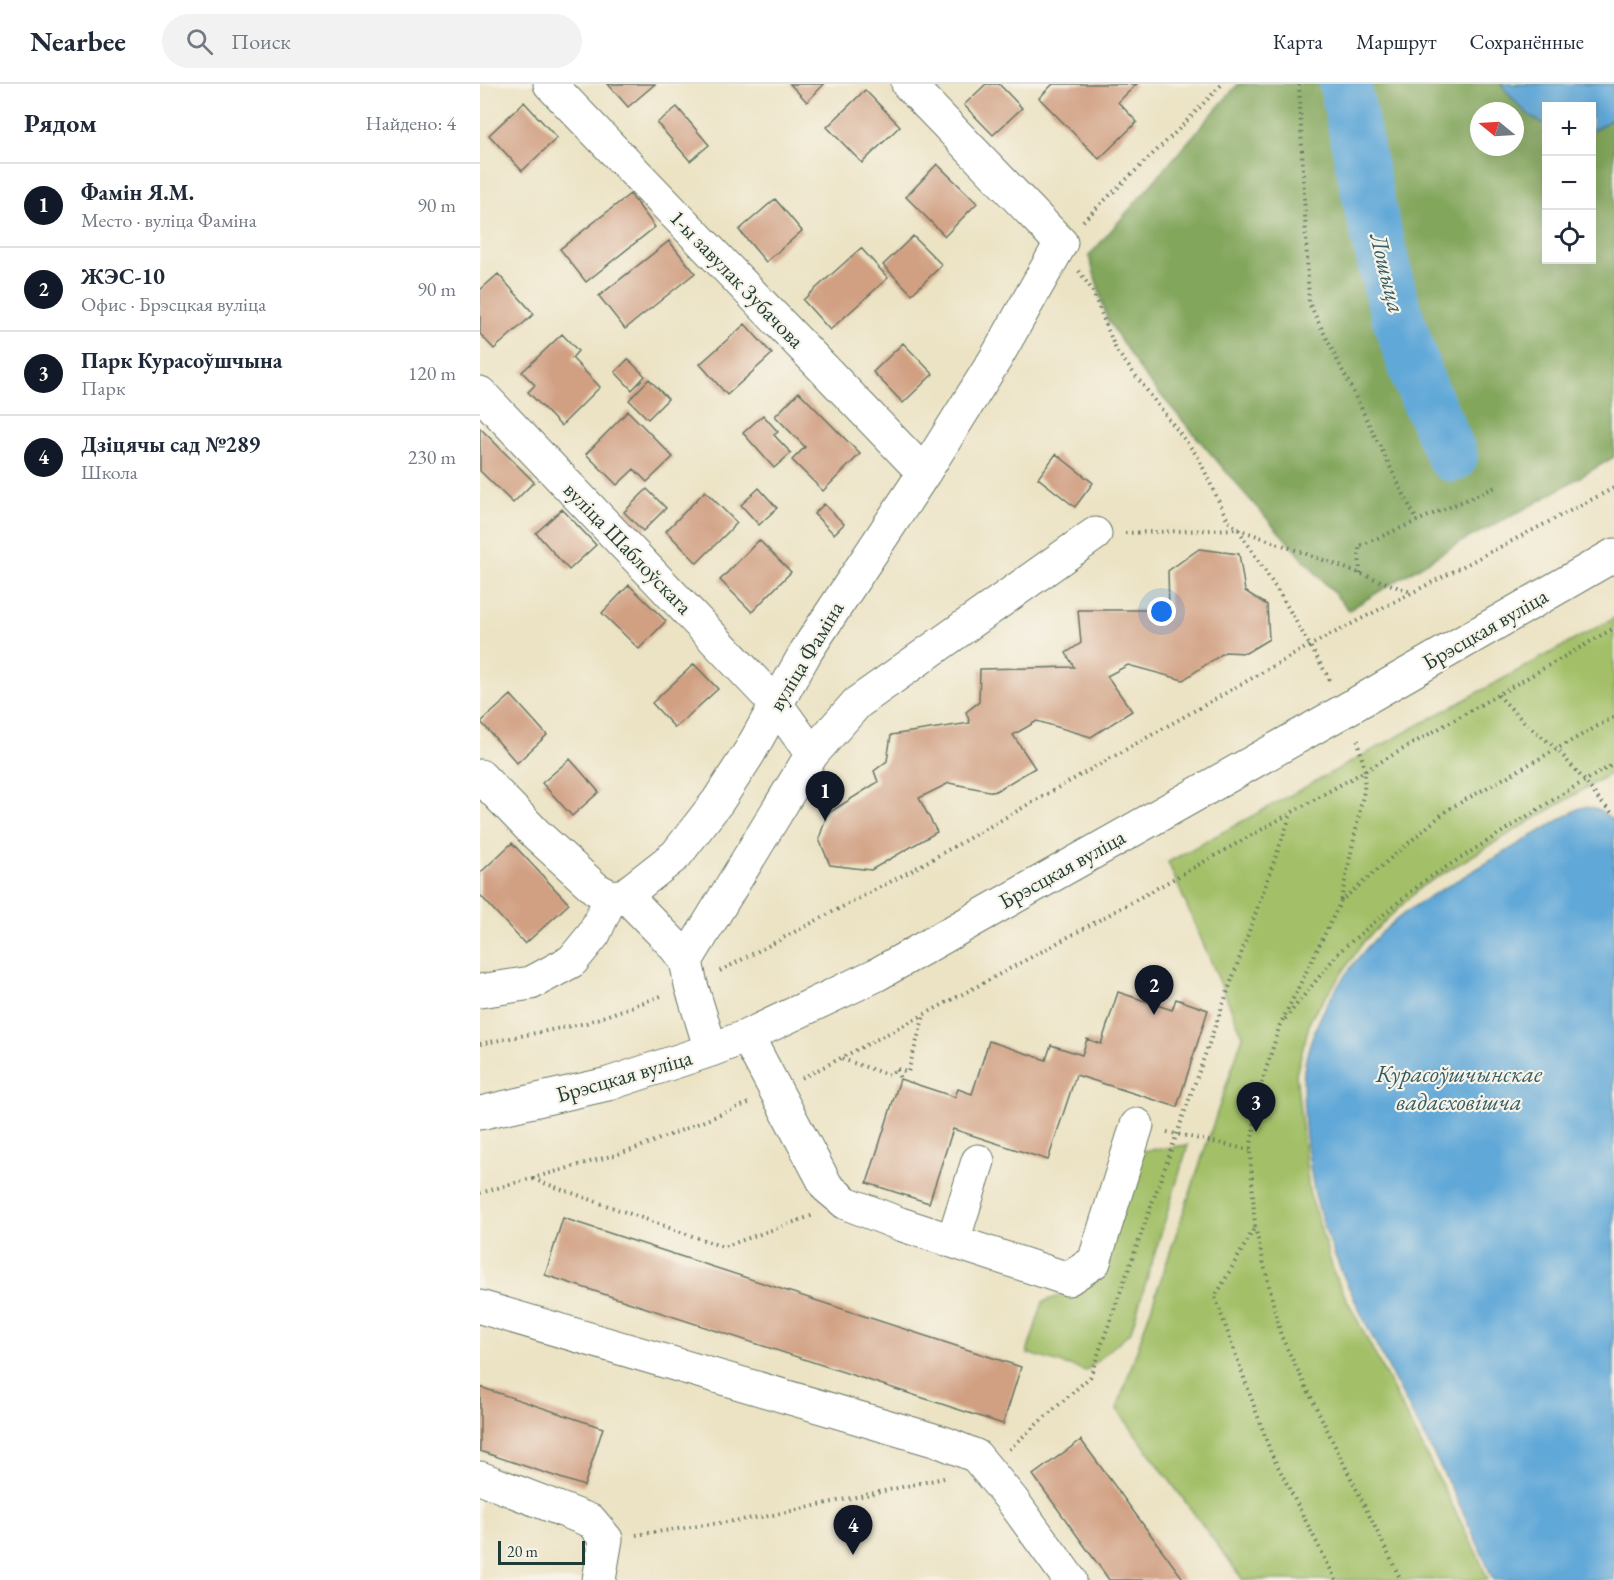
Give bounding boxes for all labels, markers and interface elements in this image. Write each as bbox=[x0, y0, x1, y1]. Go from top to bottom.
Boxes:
search box bbox=[162, 14, 582, 68]
text: Nearbee bbox=[30, 23, 126, 59]
icon: search bbox=[183, 25, 216, 58]
text: Поиск bbox=[231, 27, 291, 56]
text: Карта bbox=[1273, 28, 1323, 55]
text: Маршрут bbox=[1356, 28, 1437, 55]
text: Сохранённые bbox=[1470, 28, 1584, 55]
north arrow bbox=[1470, 102, 1524, 156]
map controls bbox=[1542, 102, 1596, 264]
button: + bbox=[1542, 102, 1596, 156]
text: Рядом bbox=[24, 106, 97, 140]
text: Найдено: 4 bbox=[365, 110, 456, 136]
button: − bbox=[1542, 156, 1596, 210]
text: Фамін Я.М. bbox=[81, 178, 194, 207]
text: 1 bbox=[38, 192, 49, 218]
text: 90 m bbox=[417, 192, 456, 218]
street label: 1-ы завулак Зубачова bbox=[663, 203, 811, 355]
text: Место · вуліца Фаміна bbox=[81, 207, 257, 233]
button: locate bbox=[1542, 210, 1596, 264]
water label: Лошыца bbox=[1363, 229, 1413, 316]
text: ЖЭС-10 bbox=[81, 262, 165, 291]
text: 2 bbox=[38, 276, 49, 302]
text: 90 m bbox=[417, 276, 456, 302]
text: Офис · Брэсцкая вуліца bbox=[81, 291, 266, 317]
text: Парк Курасоўшчына bbox=[81, 346, 282, 375]
text: 3 bbox=[38, 360, 49, 386]
text: 120 m bbox=[408, 360, 456, 386]
text: Парк bbox=[81, 375, 125, 401]
text: Дзіцячы сад №289 bbox=[81, 430, 260, 459]
text: 4 bbox=[38, 444, 49, 470]
text: 230 m bbox=[408, 444, 456, 470]
text: Школа bbox=[81, 459, 138, 485]
street label: вуліца Шаблоўскага bbox=[557, 475, 699, 621]
street label: Брэсцкая вуліца bbox=[1417, 581, 1553, 677]
street label: вуліца Фаміна bbox=[762, 595, 850, 716]
your location bbox=[1147, 597, 1176, 626]
pin: 1 bbox=[806, 772, 844, 821]
street label: Брэсцкая вуліца bbox=[994, 822, 1131, 916]
pin: 2 bbox=[1134, 966, 1174, 1015]
street label: Брэсцкая вуліца bbox=[553, 1043, 696, 1109]
water label: Курасоўшчынскае вадасховішча bbox=[1375, 1058, 1543, 1117]
pin: 3 bbox=[1236, 1082, 1276, 1132]
pin: 4 bbox=[834, 1506, 872, 1555]
scale bar bbox=[498, 1538, 585, 1566]
text: 20 m bbox=[507, 1541, 538, 1562]

